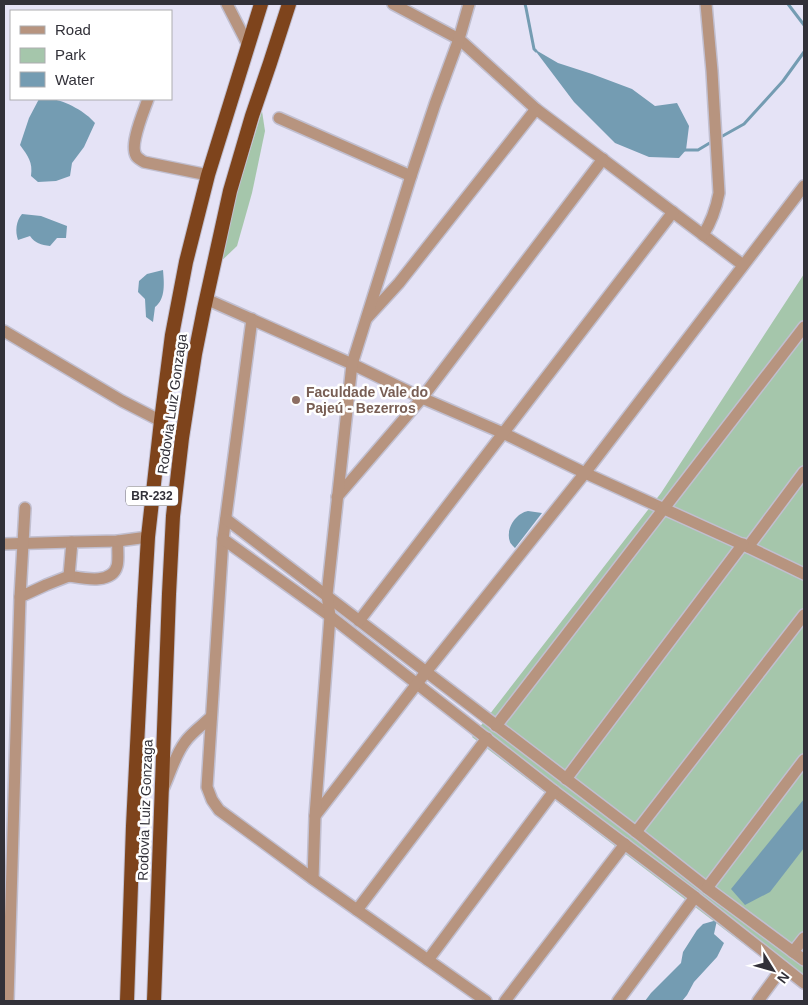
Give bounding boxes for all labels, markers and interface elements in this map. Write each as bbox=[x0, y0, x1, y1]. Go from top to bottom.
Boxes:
legend bbox=[10, 10, 172, 100]
text: Road bbox=[55, 21, 91, 38]
text: Park bbox=[55, 46, 86, 63]
text: Water bbox=[55, 71, 94, 88]
street label: Rodovia Luiz Gonzaga bbox=[154, 333, 190, 475]
place label: Faculdade Vale do Pajeú - Bezerros bbox=[306, 384, 428, 416]
marker: Faculdade Vale do Pajeú - Bezerros bbox=[290, 394, 302, 406]
road number: BR-232 bbox=[126, 486, 178, 506]
street label: Rodovia Luiz Gonzaga bbox=[135, 739, 155, 881]
north arrow bbox=[748, 945, 798, 995]
text: N bbox=[774, 969, 793, 987]

